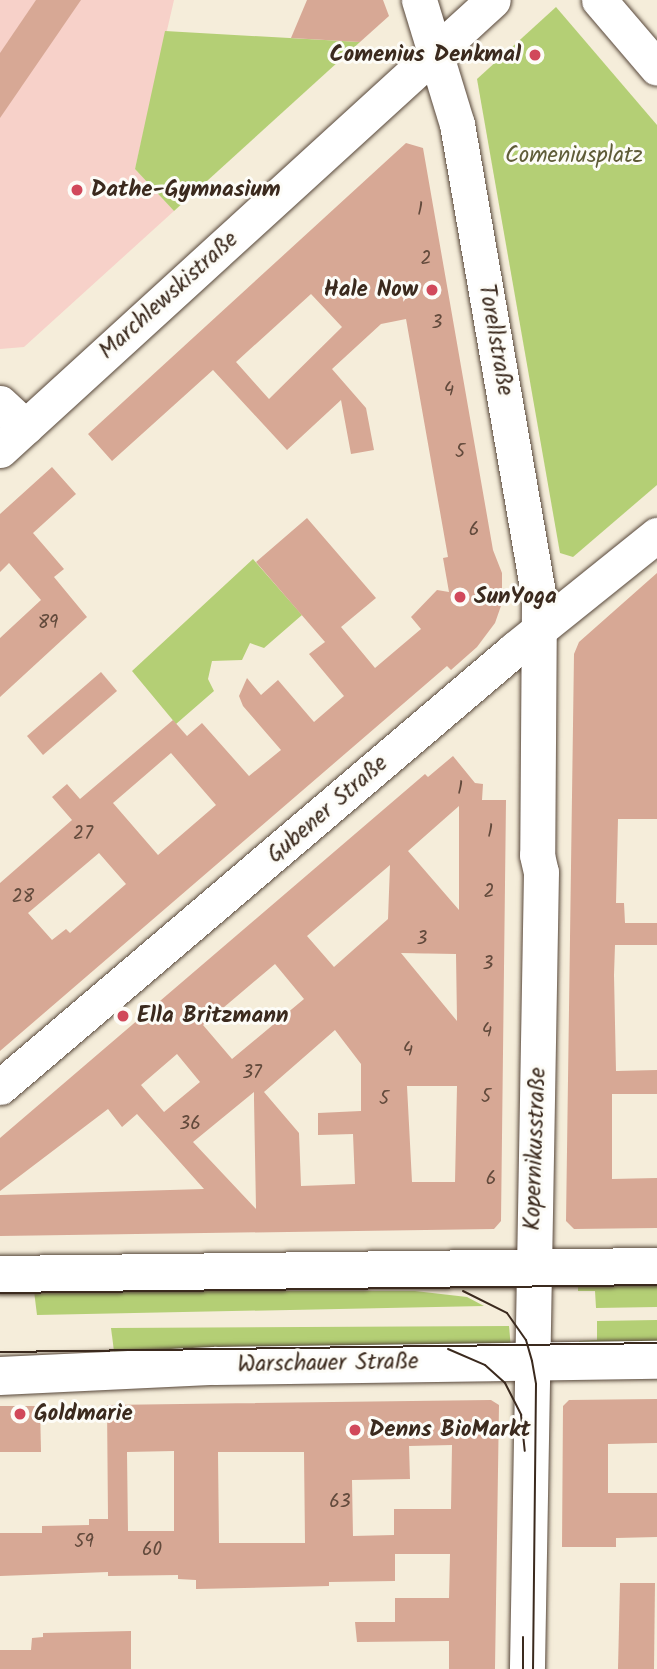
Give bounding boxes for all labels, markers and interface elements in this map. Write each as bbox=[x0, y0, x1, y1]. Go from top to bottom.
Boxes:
place label: Comenius Denkmal bbox=[329, 41, 521, 69]
marker: Comenius Denkmal bbox=[527, 47, 543, 63]
park label: Comeniusplatz bbox=[505, 142, 643, 170]
place label: Dathe-Gymnasium bbox=[91, 176, 281, 204]
marker: Dathe-Gymnasium bbox=[69, 182, 85, 198]
house number: 1 bbox=[417, 200, 423, 222]
street label: Marchlewskistraße bbox=[94, 226, 244, 366]
house number: 2 bbox=[420, 249, 432, 271]
place label: Hale Now bbox=[324, 276, 418, 304]
marker: Hale Now bbox=[424, 282, 440, 298]
street label: Torellstraße bbox=[472, 282, 518, 398]
house number: 3 bbox=[432, 313, 442, 335]
house number: 4 bbox=[444, 380, 454, 402]
house number: 5 bbox=[455, 442, 465, 464]
house number: 6 bbox=[469, 520, 479, 542]
place label: SunYoga bbox=[474, 583, 557, 611]
marker: SunYoga bbox=[452, 589, 468, 605]
house number: 89 bbox=[38, 613, 58, 635]
street label: Gubener Straße bbox=[262, 750, 394, 870]
house number: 1 bbox=[457, 779, 463, 801]
house number: 1 bbox=[487, 822, 493, 844]
house number: 27 bbox=[73, 824, 93, 846]
house number: 2 bbox=[483, 882, 495, 904]
house number: 28 bbox=[12, 887, 34, 909]
house number: 3 bbox=[417, 929, 427, 951]
house number: 3 bbox=[483, 954, 493, 976]
place label: Ella Britzmann bbox=[137, 1002, 289, 1030]
marker: Ella Britzmann bbox=[115, 1008, 131, 1024]
house number: 4 bbox=[482, 1021, 492, 1043]
house number: 4 bbox=[403, 1040, 413, 1062]
house number: 37 bbox=[242, 1063, 262, 1085]
street label: Kopernikusstraße bbox=[519, 1067, 553, 1231]
house number: 5 bbox=[481, 1087, 491, 1109]
house number: 5 bbox=[379, 1089, 389, 1111]
house number: 36 bbox=[179, 1114, 201, 1136]
house number: 6 bbox=[486, 1169, 496, 1191]
street label: Warschauer Straße bbox=[237, 1349, 419, 1379]
place label: Goldmarie bbox=[34, 1400, 133, 1428]
marker: Goldmarie bbox=[12, 1406, 28, 1422]
place label: Denns BioMarkt bbox=[369, 1416, 531, 1444]
marker: Denns BioMarkt bbox=[347, 1422, 363, 1438]
house number: 63 bbox=[329, 1492, 351, 1514]
house number: 59 bbox=[74, 1532, 94, 1554]
house number: 60 bbox=[142, 1540, 162, 1562]

